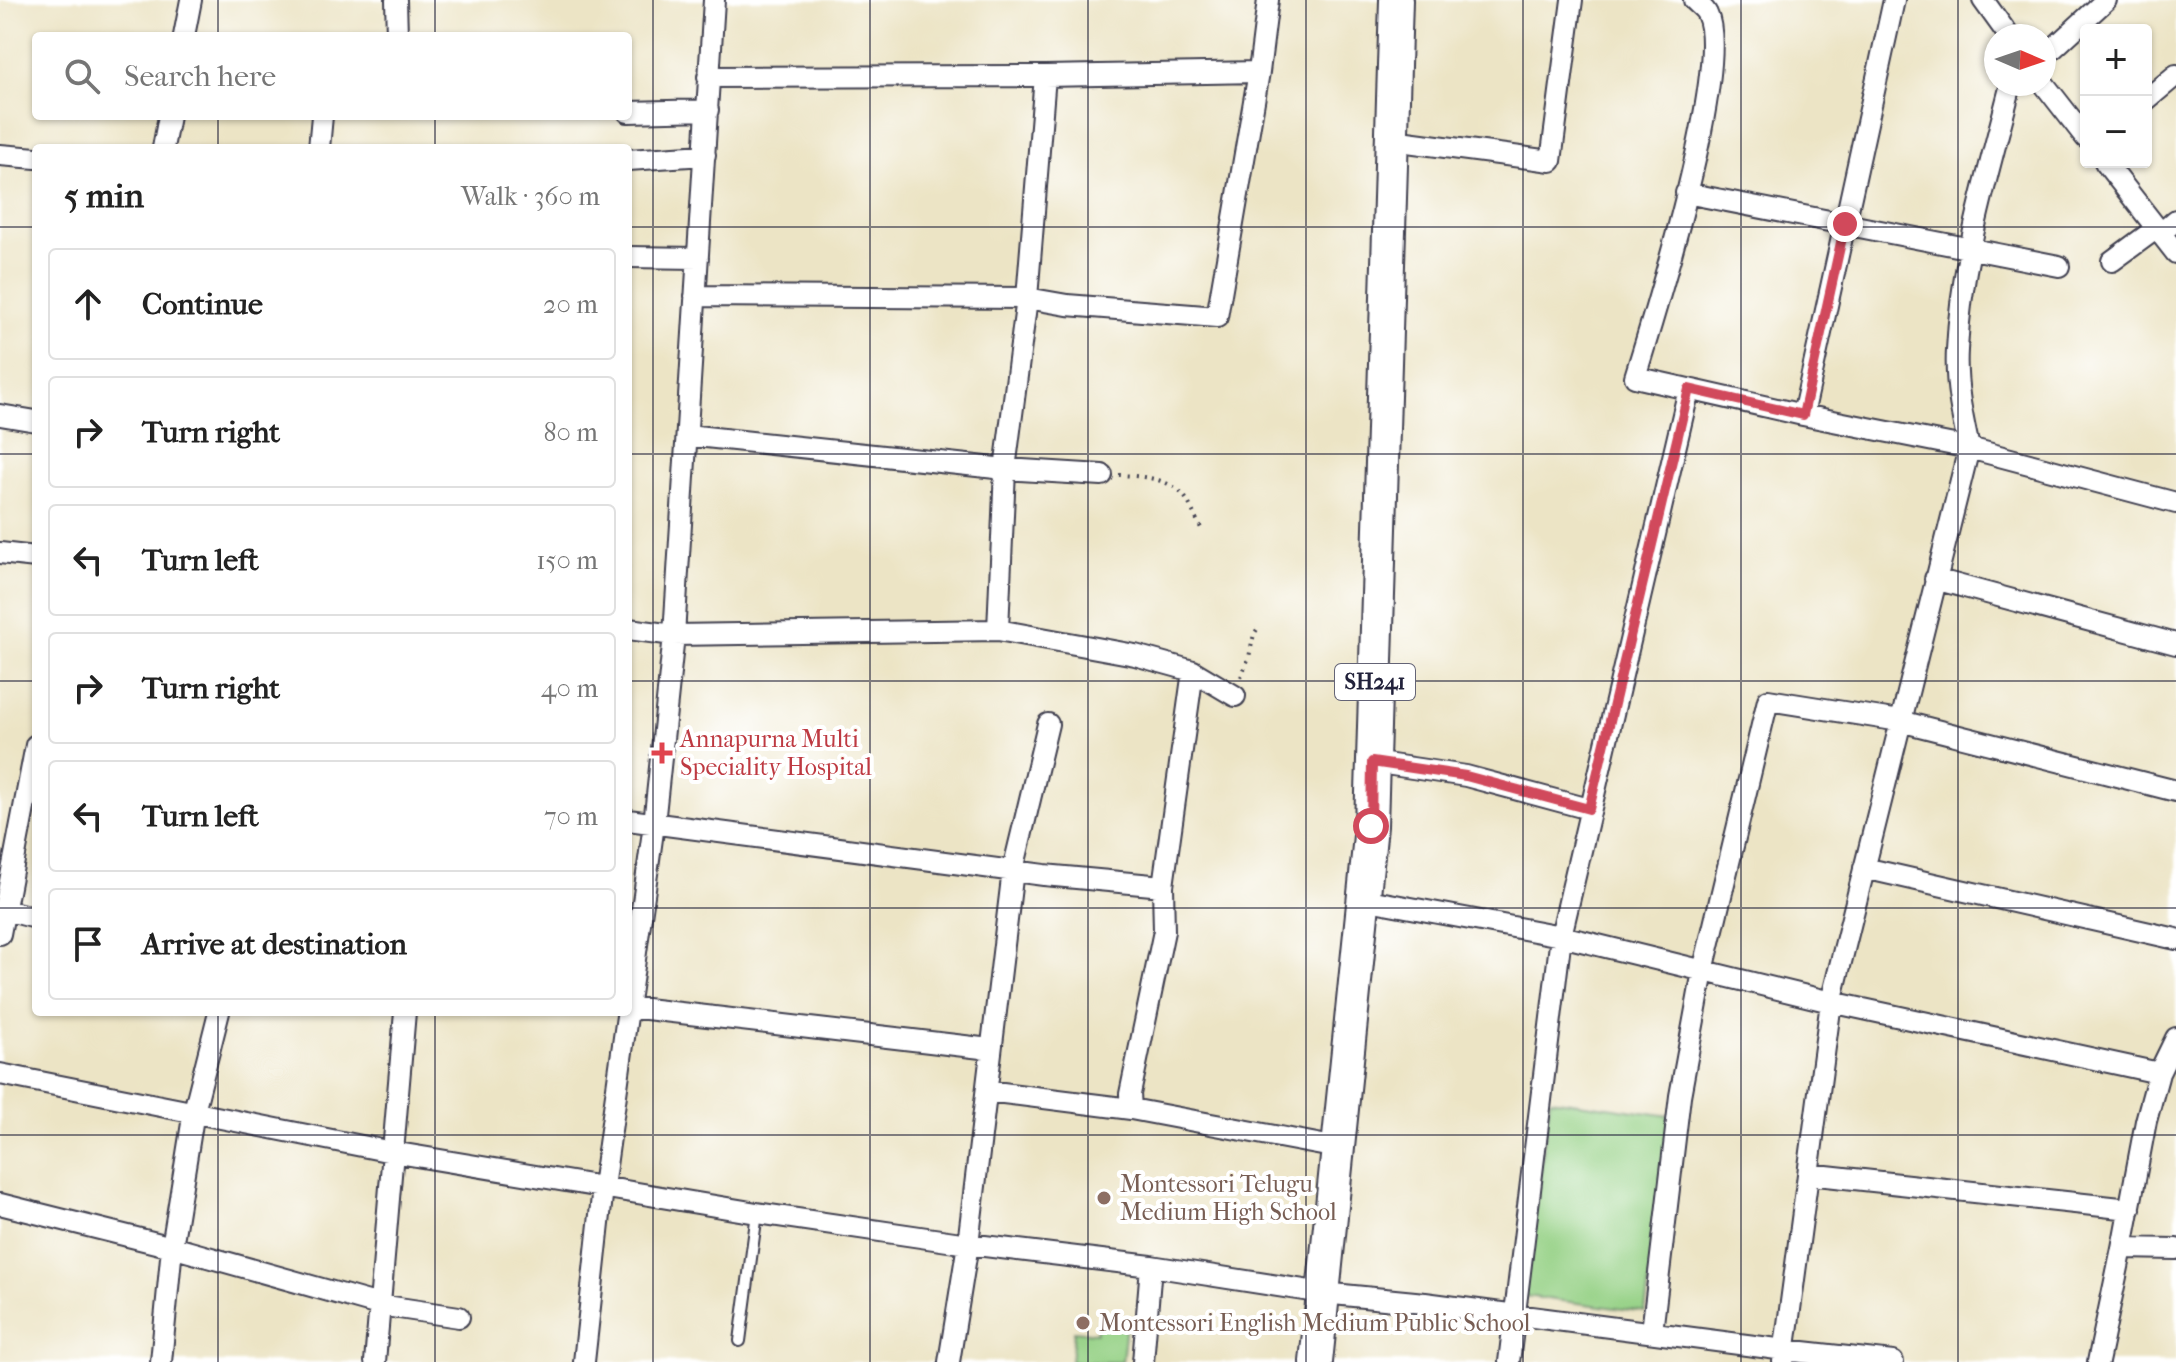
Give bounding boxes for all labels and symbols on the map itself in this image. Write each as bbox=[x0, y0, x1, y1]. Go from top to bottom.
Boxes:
north arrow bbox=[1984, 24, 2056, 96]
route end bbox=[1827, 206, 1863, 242]
road number: SH241 bbox=[1335, 664, 1415, 700]
place label: Annapurna Multi Speciality Hospital bbox=[679, 725, 872, 781]
marker: Annapurna Multi Speciality Hospital bbox=[651, 742, 673, 764]
route start bbox=[1353, 808, 1389, 844]
place label: Montessori Telugu Medium High School bbox=[1120, 1170, 1337, 1226]
marker: Montessori Telugu Medium High School bbox=[1095, 1189, 1113, 1207]
place label: Montessori English Medium Public School bbox=[1099, 1309, 1531, 1337]
marker: Montessori English Medium Public School bbox=[1074, 1314, 1092, 1332]

